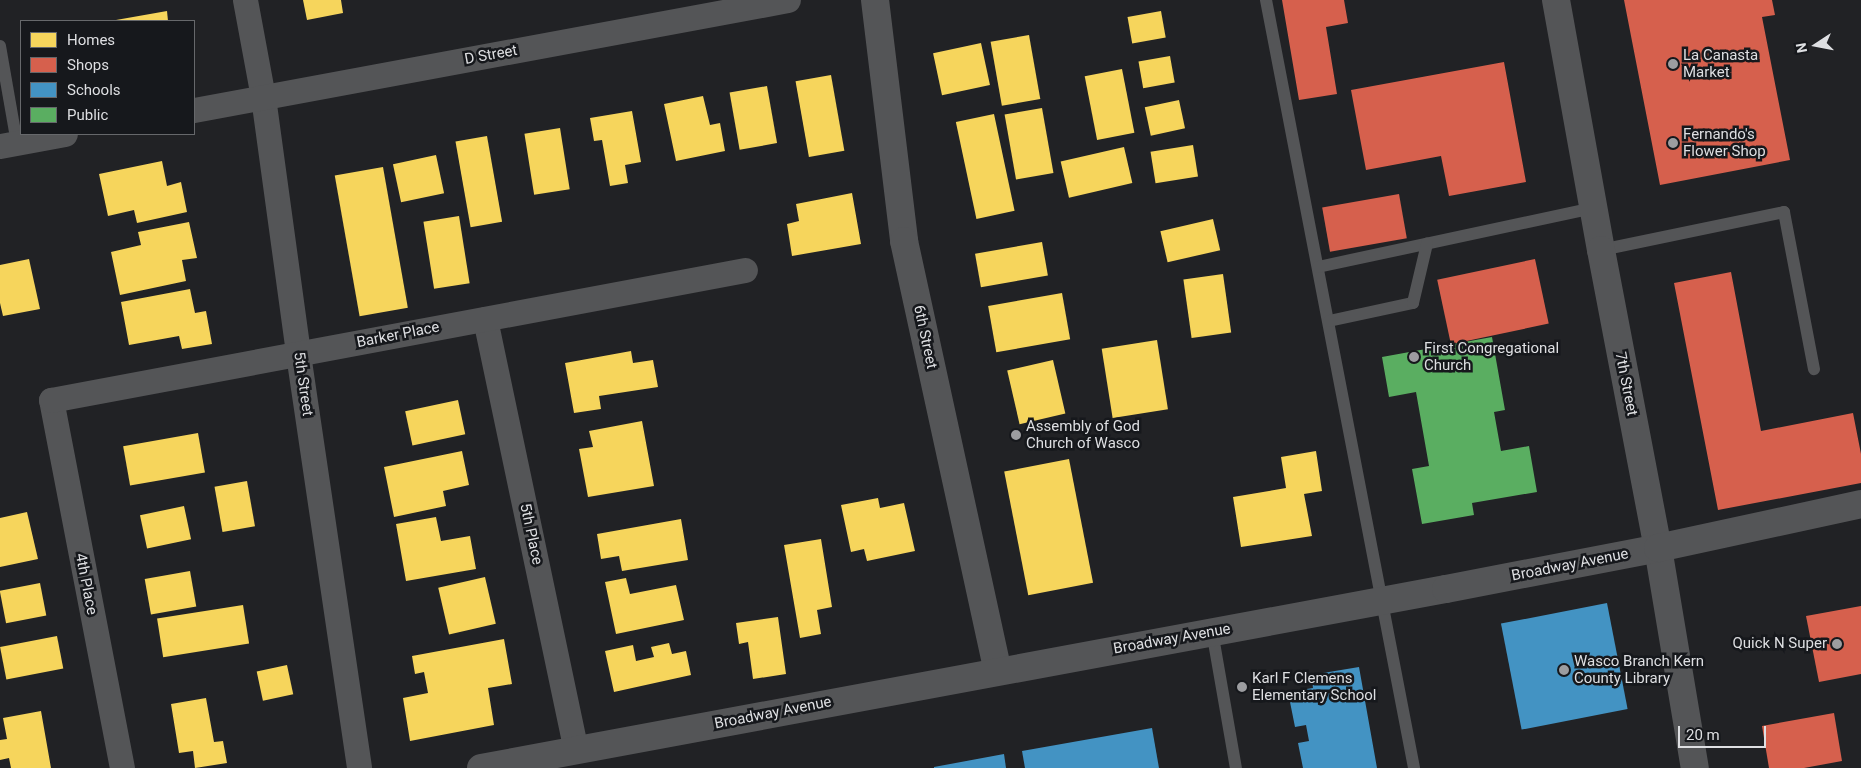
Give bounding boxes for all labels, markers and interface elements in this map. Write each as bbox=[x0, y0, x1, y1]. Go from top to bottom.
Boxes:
legend bbox=[20, 20, 195, 135]
north arrow bbox=[1791, 20, 1841, 70]
text: Homes bbox=[67, 31, 115, 49]
text: N bbox=[1792, 41, 1810, 54]
street label: D Street bbox=[463, 42, 519, 68]
place label: La Canasta Market bbox=[1683, 46, 1758, 81]
text: Shops bbox=[67, 56, 109, 74]
marker: La Canasta Market bbox=[1667, 58, 1679, 70]
text: Schools bbox=[67, 81, 121, 99]
text: Public bbox=[67, 106, 108, 124]
place label: Fernando's Flower Shop bbox=[1683, 125, 1766, 160]
marker: Fernando's Flower Shop bbox=[1667, 137, 1679, 149]
street label: 6th Street bbox=[909, 303, 941, 371]
street label: Barker Place bbox=[355, 318, 441, 352]
place label: First Congregational Church bbox=[1424, 339, 1559, 374]
street label: 7th Street bbox=[1611, 350, 1641, 418]
street label: 5th Street bbox=[290, 351, 316, 417]
marker: First Congregational Church bbox=[1408, 351, 1420, 363]
place label: Assembly of God Church of Wasco bbox=[1026, 417, 1140, 452]
marker: Assembly of God Church of Wasco bbox=[1010, 429, 1022, 441]
street label: 5th Place bbox=[516, 502, 546, 566]
street label: Broadway Avenue bbox=[1510, 545, 1630, 585]
street label: 4th Place bbox=[71, 552, 101, 616]
street label: Broadway Avenue bbox=[1112, 620, 1232, 658]
place label: Quick N Super bbox=[1733, 635, 1827, 653]
marker: Quick N Super bbox=[1831, 638, 1843, 650]
place label: Wasco Branch Kern County Library bbox=[1574, 652, 1704, 687]
marker: Wasco Branch Kern County Library bbox=[1558, 664, 1570, 676]
place label: Karl F Clemens Elementary School bbox=[1252, 669, 1376, 704]
marker: Karl F Clemens Elementary School bbox=[1236, 681, 1248, 693]
street label: Broadway Avenue bbox=[713, 693, 833, 733]
scale bar bbox=[1681, 716, 1768, 748]
text: 20 m bbox=[1686, 726, 1720, 744]

